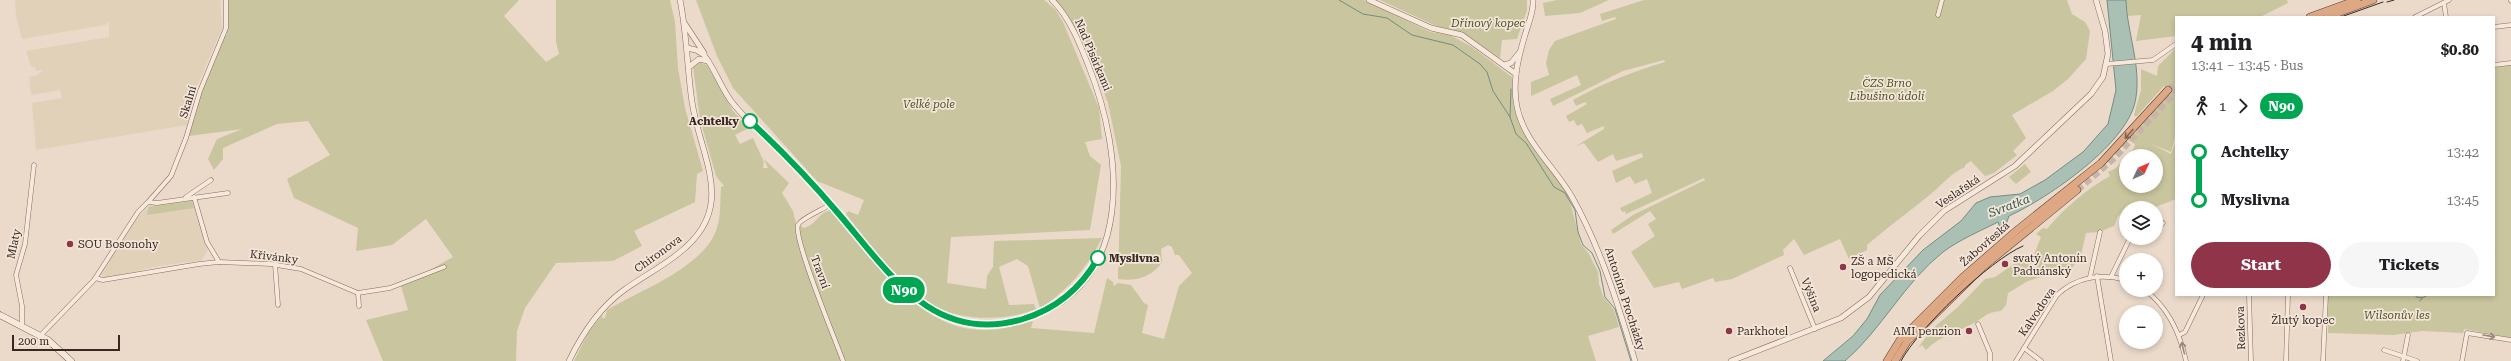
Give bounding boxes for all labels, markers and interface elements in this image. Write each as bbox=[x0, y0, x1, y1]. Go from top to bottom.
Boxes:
street label: Nad Pisárkami bbox=[1072, 17, 1114, 93]
park label: Dřínový kopec bbox=[1450, 17, 1525, 30]
text: 4 min bbox=[2191, 30, 2252, 55]
text: $0.80 bbox=[2441, 41, 2479, 59]
text: 13:41 – 13:45 · Bus bbox=[2191, 58, 2303, 73]
park label: ČZS Brno Libušino údolí bbox=[1849, 76, 1925, 103]
street label: Skalní bbox=[177, 84, 199, 120]
icon: walk bbox=[2191, 95, 2213, 117]
icon: forward bbox=[2232, 95, 2254, 117]
park label: Velké pole bbox=[903, 98, 955, 111]
text: N90 bbox=[2268, 98, 2295, 114]
text: 1 bbox=[2219, 99, 2226, 114]
marker: Achtelky bbox=[742, 113, 758, 129]
place label: Achtelky bbox=[689, 115, 739, 128]
one-way arrow bbox=[2125, 129, 2134, 139]
text: Achtelky bbox=[2221, 143, 2289, 161]
text: 13:42 bbox=[2447, 145, 2479, 160]
north arrow bbox=[2119, 149, 2163, 193]
map controls bbox=[2119, 149, 2163, 349]
street label: Veslařská bbox=[1934, 173, 1982, 211]
text: Myslivna bbox=[2221, 191, 2290, 209]
water label: Svratka bbox=[1985, 192, 2032, 221]
text: 13:45 bbox=[2447, 193, 2479, 208]
button: layers bbox=[2119, 201, 2163, 245]
street label: Žabovřeská bbox=[1957, 218, 2012, 269]
street label: Mlaty bbox=[4, 227, 24, 260]
street label: Chironova bbox=[632, 232, 684, 276]
place label: SOU Bosonohy bbox=[78, 238, 159, 251]
marker: SOU Bosonohy bbox=[65, 239, 75, 249]
button: Start bbox=[2191, 242, 2331, 288]
button: Tickets bbox=[2339, 242, 2479, 288]
street label: Antonína Procházky bbox=[1602, 246, 1648, 353]
street label: Křivánky bbox=[249, 248, 299, 266]
marker: Myslivna bbox=[1090, 250, 1106, 266]
place label: Myslivna bbox=[1109, 252, 1160, 265]
place label: svatý Antonín Paduánský bbox=[2013, 252, 2087, 278]
button: + bbox=[2119, 253, 2163, 297]
street label: Travní bbox=[808, 254, 832, 291]
place label: ZŠ a MŠ logopedická bbox=[1851, 254, 1916, 281]
marker: svatý Antonín Paduánský bbox=[2000, 259, 2010, 269]
marker: ZŠ a MŠ logopedická bbox=[1838, 262, 1848, 272]
street label: Výšina bbox=[1798, 276, 1824, 314]
line badge: N90 bbox=[881, 277, 927, 303]
text: N90 bbox=[891, 282, 917, 298]
street label: Kalvodova bbox=[2016, 285, 2058, 339]
marker: Žlutý kopec bbox=[2298, 302, 2308, 312]
button: − bbox=[2119, 305, 2163, 349]
street label: Rezkova bbox=[2234, 306, 2248, 350]
park label: Wilsonův les bbox=[2364, 309, 2430, 322]
place label: Žlutý kopec bbox=[2271, 313, 2335, 327]
place label: Parkhotel bbox=[1737, 325, 1789, 338]
place label: AMI penzion bbox=[1893, 325, 1961, 338]
marker: Parkhotel bbox=[1724, 326, 1734, 336]
marker: AMI penzion bbox=[1964, 326, 1974, 336]
scale bar bbox=[12, 333, 120, 352]
one-way arrow bbox=[2482, 333, 2495, 341]
text: 200 m bbox=[18, 335, 49, 348]
one-way arrow bbox=[2179, 342, 2186, 355]

